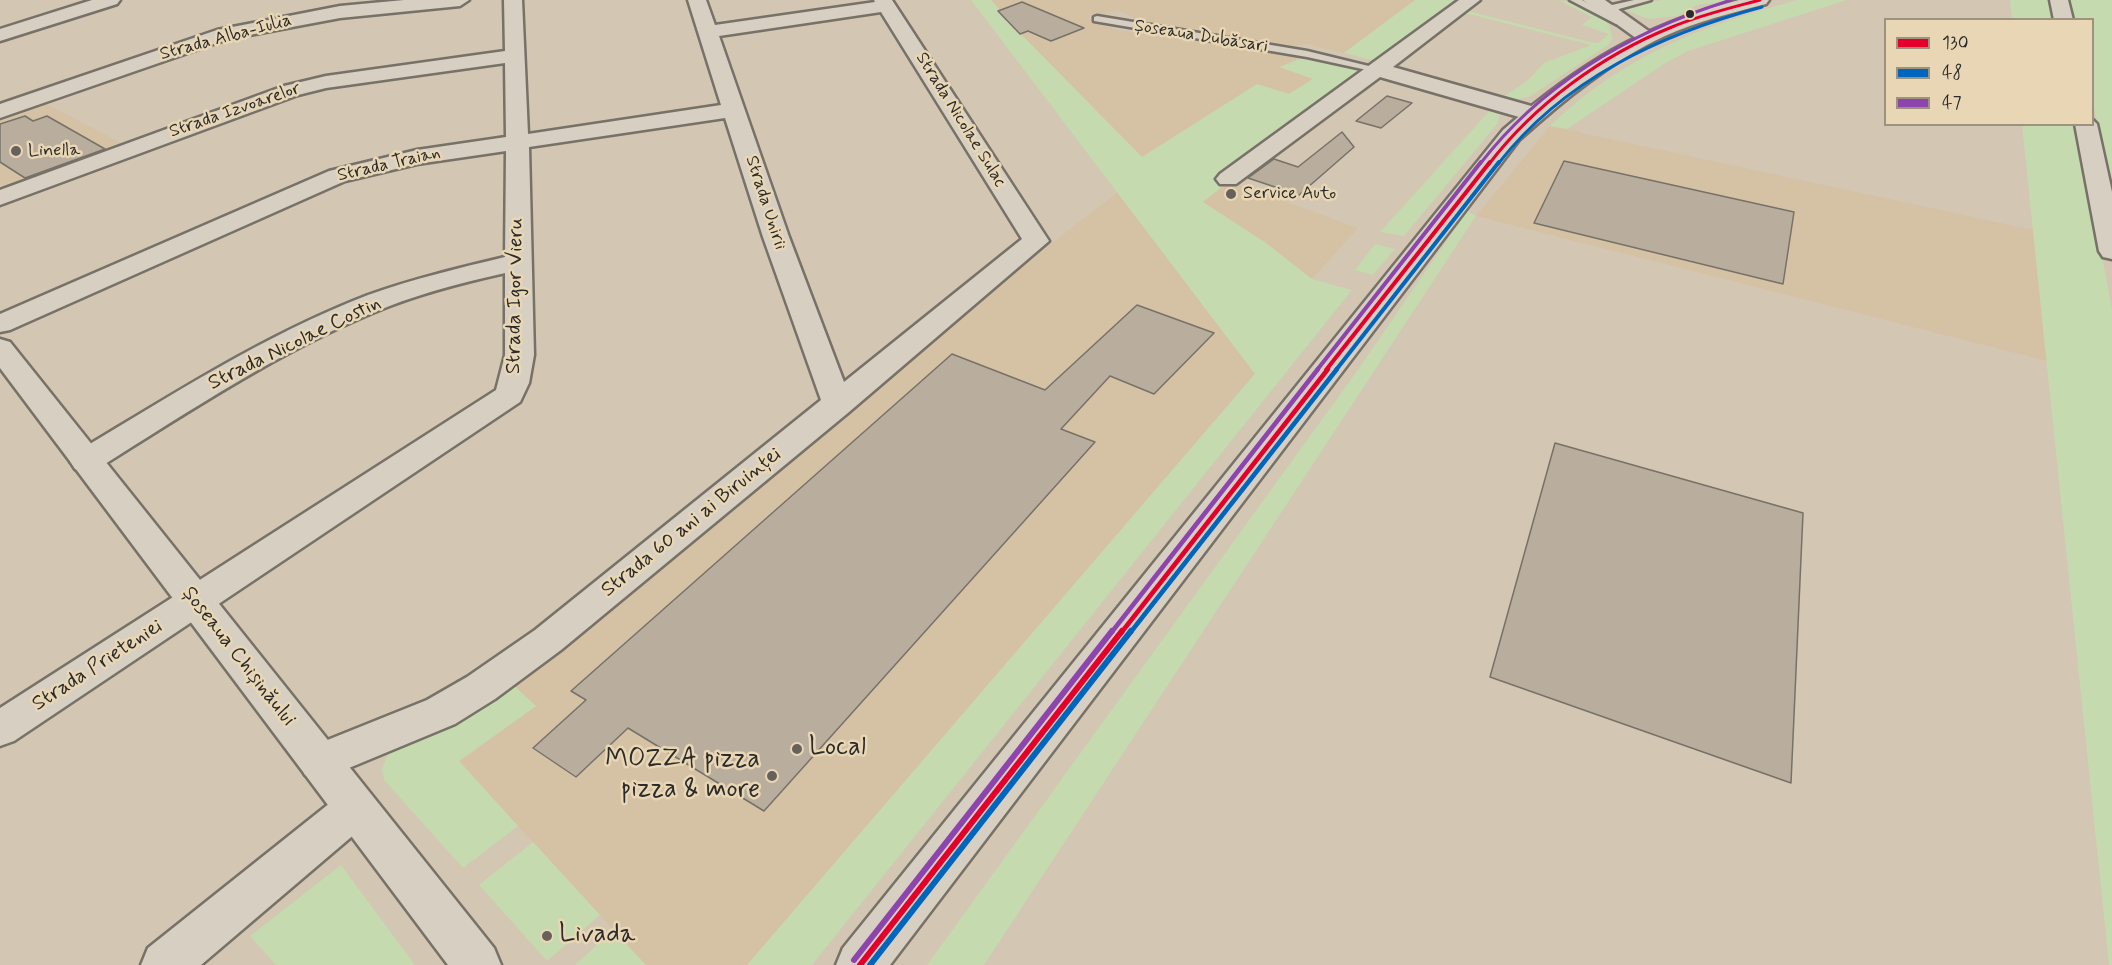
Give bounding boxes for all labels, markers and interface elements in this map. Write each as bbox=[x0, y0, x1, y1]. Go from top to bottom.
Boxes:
unlabelled marker bbox=[1684, 8, 1696, 20]
street label: Strada Alba-Iulia bbox=[158, 10, 294, 66]
street label: Șoseaua Dubăsari bbox=[1133, 16, 1269, 58]
legend bbox=[1884, 18, 2094, 126]
text: 130 bbox=[1942, 31, 1968, 55]
street label: Strada Nicolae Sulac bbox=[910, 49, 1010, 191]
text: 48 bbox=[1942, 61, 1962, 85]
street label: Strada Izvoarelor bbox=[167, 79, 303, 143]
text: 47 bbox=[1942, 91, 1962, 115]
place label: Linella bbox=[28, 140, 80, 162]
street label: Strada Traian bbox=[335, 143, 443, 187]
marker: Linella bbox=[9, 144, 23, 158]
street label: Strada Unirii bbox=[740, 153, 790, 253]
place label: Service Auto bbox=[1243, 183, 1336, 205]
marker: Service Auto bbox=[1224, 187, 1238, 201]
street label: Strada Igor Vieru bbox=[502, 218, 530, 374]
street label: Strada Nicolae Costin bbox=[204, 291, 386, 397]
street label: Strada 60 ani ai Biruinței bbox=[597, 443, 787, 603]
street label: Șoseaua Chișinăului bbox=[176, 582, 300, 732]
street label: Strada Prieteniei bbox=[28, 614, 168, 718]
place label: Local bbox=[809, 733, 866, 765]
marker: Local bbox=[790, 742, 804, 756]
place label: MOZZA pizza pizza & more bbox=[605, 745, 760, 806]
marker: MOZZA pizza pizza & more bbox=[765, 769, 779, 783]
place label: Livada bbox=[559, 920, 635, 952]
marker: Livada bbox=[540, 929, 554, 943]

